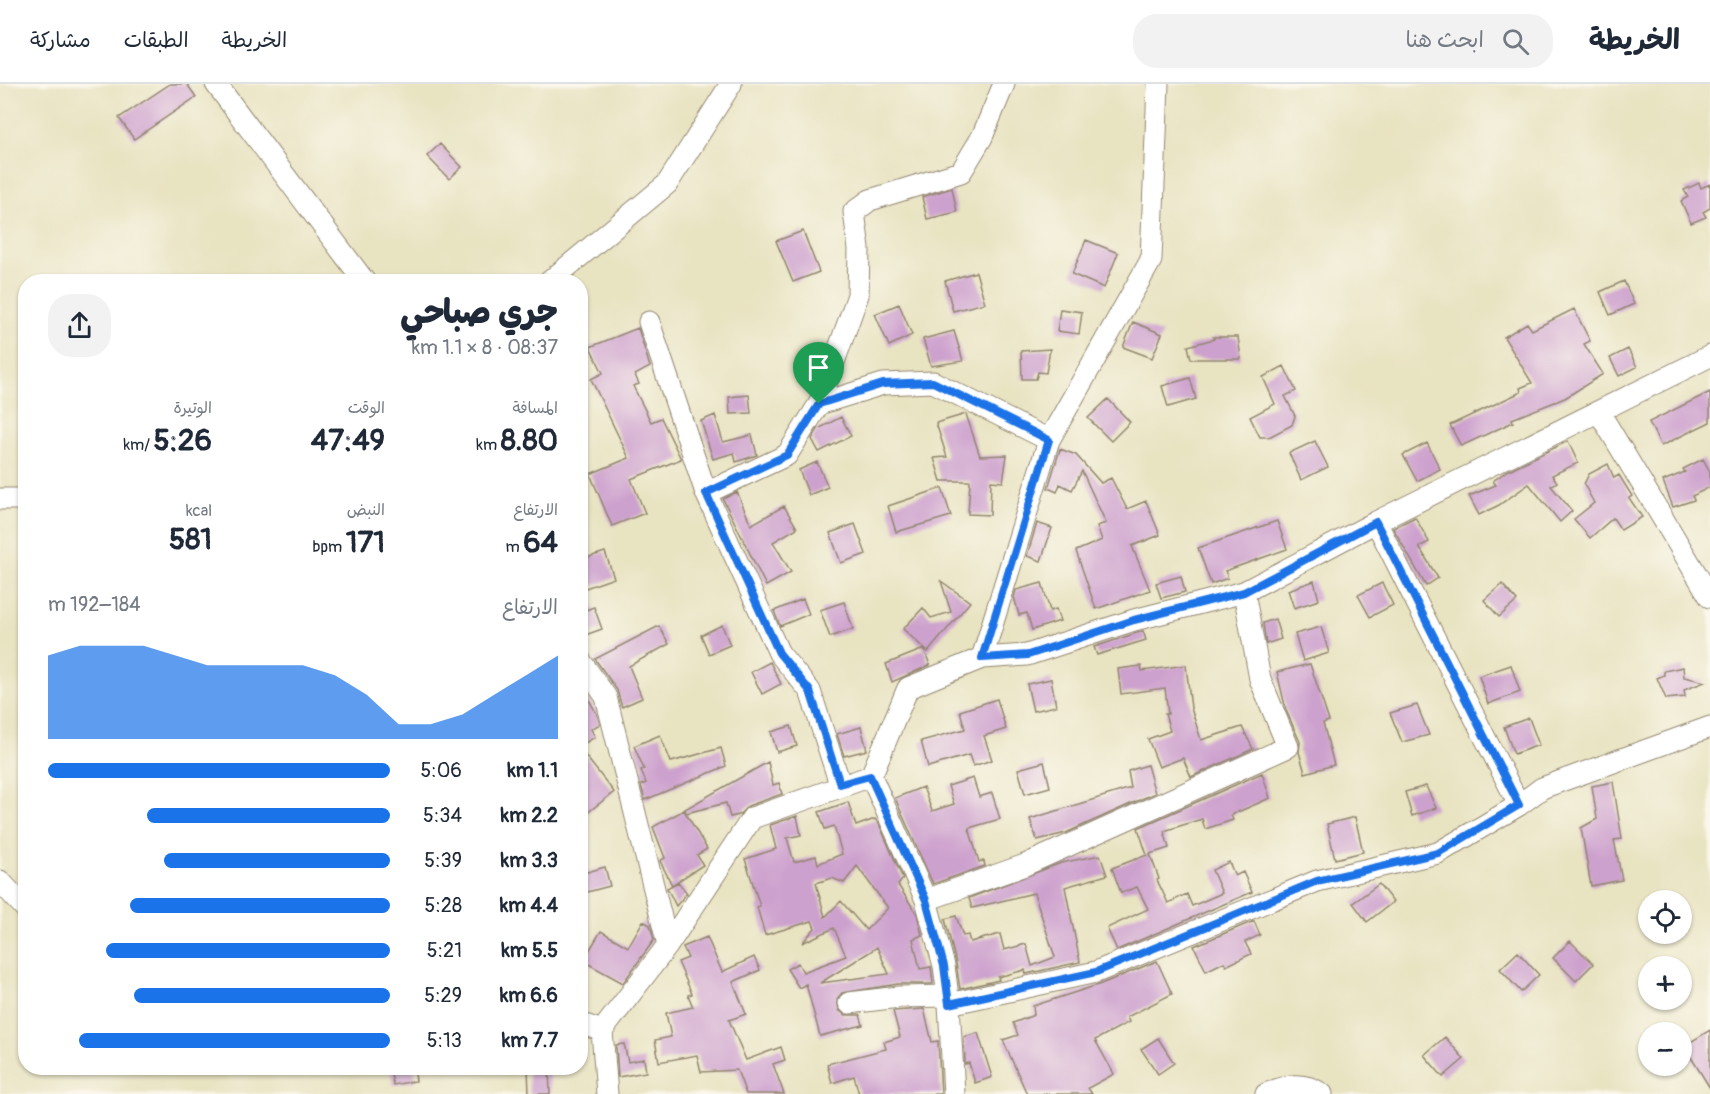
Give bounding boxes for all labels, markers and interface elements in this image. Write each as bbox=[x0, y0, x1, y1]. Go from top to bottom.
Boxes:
search box bbox=[1133, 14, 1553, 68]
text: الخريطة bbox=[1589, 23, 1680, 58]
icon: search bbox=[1499, 25, 1532, 58]
text: ابحث هنا bbox=[1406, 26, 1484, 54]
text: مشاركة bbox=[30, 27, 91, 54]
text: الطبقات bbox=[124, 27, 189, 54]
text: الخريطة bbox=[222, 27, 287, 54]
text: جري صباحي bbox=[400, 292, 558, 333]
button: share bbox=[48, 294, 111, 357]
text: 08:37 · 8 × 1.1 km bbox=[412, 335, 558, 360]
pin bbox=[793, 342, 844, 404]
icon: arrive bbox=[802, 351, 835, 384]
text: الوتيرة bbox=[173, 398, 212, 418]
text: الوقت bbox=[348, 398, 385, 418]
text: المسافة bbox=[512, 398, 558, 418]
text: 5:26 bbox=[154, 422, 212, 459]
text: 47:49 bbox=[311, 422, 385, 459]
text: 8.80 bbox=[501, 422, 558, 459]
text: /km bbox=[123, 435, 154, 455]
text: km bbox=[476, 435, 501, 455]
text: النبض bbox=[347, 500, 385, 520]
text: الارتفاع bbox=[513, 500, 558, 520]
text: kcal bbox=[186, 501, 212, 521]
text: 581 bbox=[169, 521, 212, 558]
text: 171 bbox=[346, 524, 385, 561]
text: 64 bbox=[523, 524, 558, 561]
text: bpm bbox=[313, 537, 346, 557]
text: m bbox=[505, 537, 523, 557]
text: 184–192 m bbox=[48, 592, 141, 617]
text: الارتفاع bbox=[502, 595, 558, 620]
text: 5:06 bbox=[421, 758, 462, 783]
text: 1.1 km bbox=[508, 758, 558, 783]
text: 5:34 bbox=[423, 803, 462, 828]
text: 2.2 km bbox=[501, 803, 558, 828]
text: 5:39 bbox=[424, 848, 462, 873]
text: 3.3 km bbox=[501, 848, 558, 873]
map controls bbox=[1638, 890, 1692, 1076]
button: locate bbox=[1638, 890, 1692, 944]
text: 5:28 bbox=[425, 893, 462, 918]
text: 4.4 km bbox=[500, 893, 558, 918]
text: 5:21 bbox=[427, 938, 462, 963]
text: 5.5 km bbox=[501, 938, 558, 963]
button: + bbox=[1638, 956, 1692, 1010]
text: 5:29 bbox=[424, 983, 462, 1008]
text: 6.6 km bbox=[500, 983, 558, 1008]
button: − bbox=[1638, 1022, 1692, 1076]
text: 5:13 bbox=[427, 1028, 462, 1053]
text: 7.7 km bbox=[502, 1028, 558, 1053]

